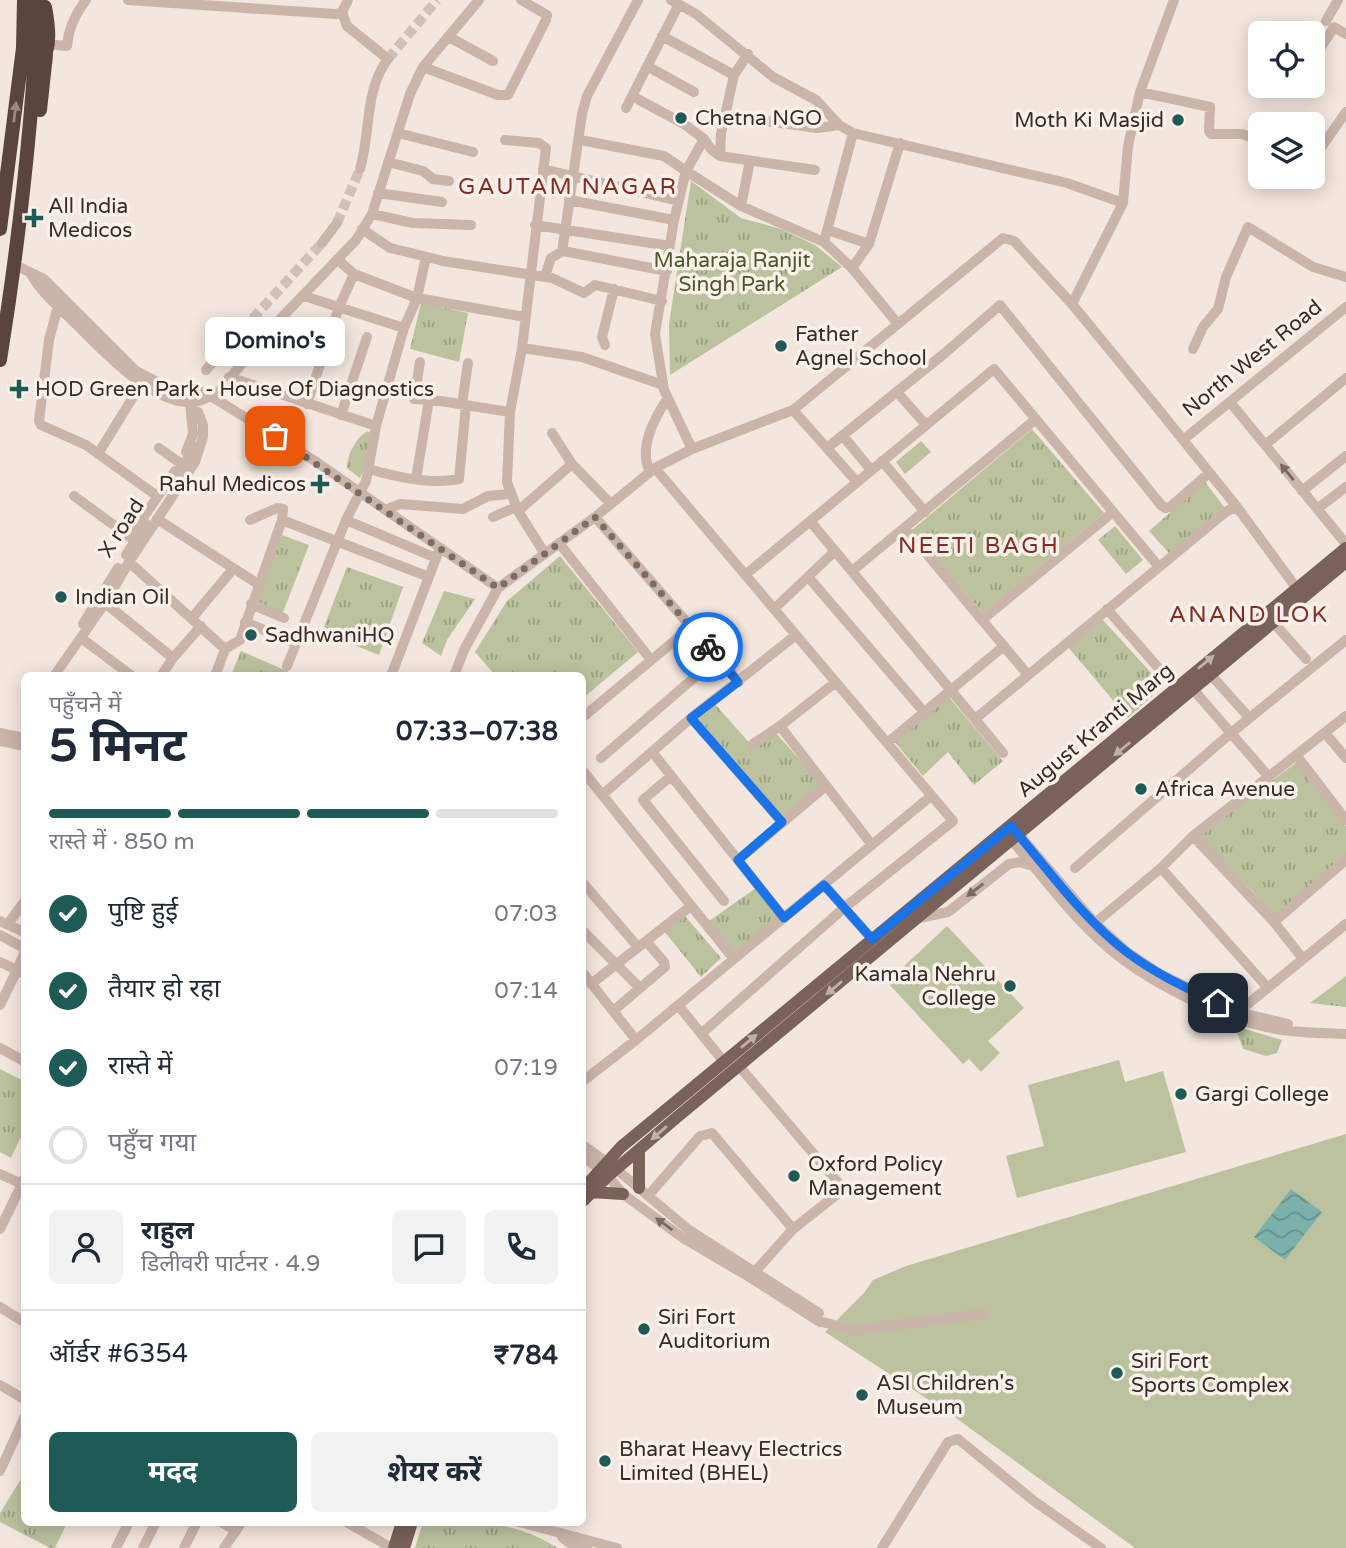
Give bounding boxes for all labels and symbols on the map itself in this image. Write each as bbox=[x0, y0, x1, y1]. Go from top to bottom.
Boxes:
one-way arrow bbox=[10, 101, 21, 123]
place label: Chetna NGO bbox=[695, 106, 822, 131]
place label: Moth Ki Masjid bbox=[1014, 108, 1164, 133]
marker: Chetna NGO bbox=[673, 110, 689, 126]
marker: Moth Ki Masjid bbox=[1170, 112, 1186, 128]
district label: GAUTAM NAGAR bbox=[458, 173, 678, 201]
place label: All India Medicos bbox=[48, 194, 132, 243]
marker: All India Medicos bbox=[26, 210, 42, 226]
park label: Maharaja Ranjit Singh Park bbox=[653, 248, 811, 297]
street label: North West Road bbox=[1178, 295, 1327, 422]
callout: Domino's bbox=[205, 317, 345, 366]
place label: Father Agnel School bbox=[795, 322, 927, 371]
marker: Father Agnel School bbox=[773, 338, 789, 354]
place label: HOD Green Park - House Of Diagnostics bbox=[35, 377, 434, 402]
marker: HOD Green Park - House Of Diagnostics bbox=[9, 379, 29, 399]
pin bbox=[245, 406, 305, 466]
one-way arrow bbox=[1280, 464, 1295, 482]
place label: Rahul Medicos bbox=[159, 472, 306, 497]
marker: Rahul Medicos bbox=[312, 476, 328, 492]
street label: X road bbox=[93, 494, 150, 562]
district label: NEETI BAGH bbox=[898, 532, 1060, 560]
place label: Indian Oil bbox=[75, 585, 169, 610]
marker: Indian Oil bbox=[53, 589, 69, 605]
district label: ANAND LOK bbox=[1169, 601, 1329, 629]
courier bbox=[673, 612, 743, 682]
place label: SadhwaniHQ bbox=[265, 623, 395, 648]
marker: SadhwaniHQ bbox=[243, 627, 259, 643]
one-way arrow bbox=[1198, 655, 1215, 670]
street label: August Kranti Marg bbox=[1012, 658, 1178, 803]
one-way arrow bbox=[1114, 741, 1131, 756]
place label: Africa Avenue bbox=[1155, 777, 1295, 802]
marker: Africa Avenue bbox=[1133, 781, 1149, 797]
one-way arrow bbox=[966, 882, 983, 897]
place label: Kamala Nehru College bbox=[854, 962, 996, 1011]
pin bbox=[1188, 973, 1248, 1033]
marker: Kamala Nehru College bbox=[1002, 978, 1018, 994]
one-way arrow bbox=[825, 980, 842, 995]
one-way arrow bbox=[741, 1034, 758, 1049]
place label: Gargi College bbox=[1195, 1082, 1329, 1107]
marker: Gargi College bbox=[1173, 1086, 1189, 1102]
one-way arrow bbox=[650, 1125, 668, 1141]
place label: Oxford Policy Management bbox=[808, 1152, 943, 1201]
marker: Oxford Policy Management bbox=[786, 1168, 802, 1184]
one-way arrow bbox=[655, 1216, 673, 1231]
place label: Siri Fort Auditorium bbox=[658, 1305, 771, 1354]
marker: Siri Fort Auditorium bbox=[636, 1321, 652, 1337]
place label: Siri Fort Sports Complex bbox=[1131, 1349, 1289, 1398]
marker: Siri Fort Sports Complex bbox=[1109, 1365, 1125, 1381]
place label: ASI Children's Museum bbox=[876, 1371, 1014, 1420]
marker: ASI Children's Museum bbox=[854, 1387, 870, 1403]
place label: Bharat Heavy Electrics Limited (BHEL) bbox=[619, 1437, 842, 1486]
marker: Bharat Heavy Electrics Limited (BHEL) bbox=[597, 1453, 613, 1469]

